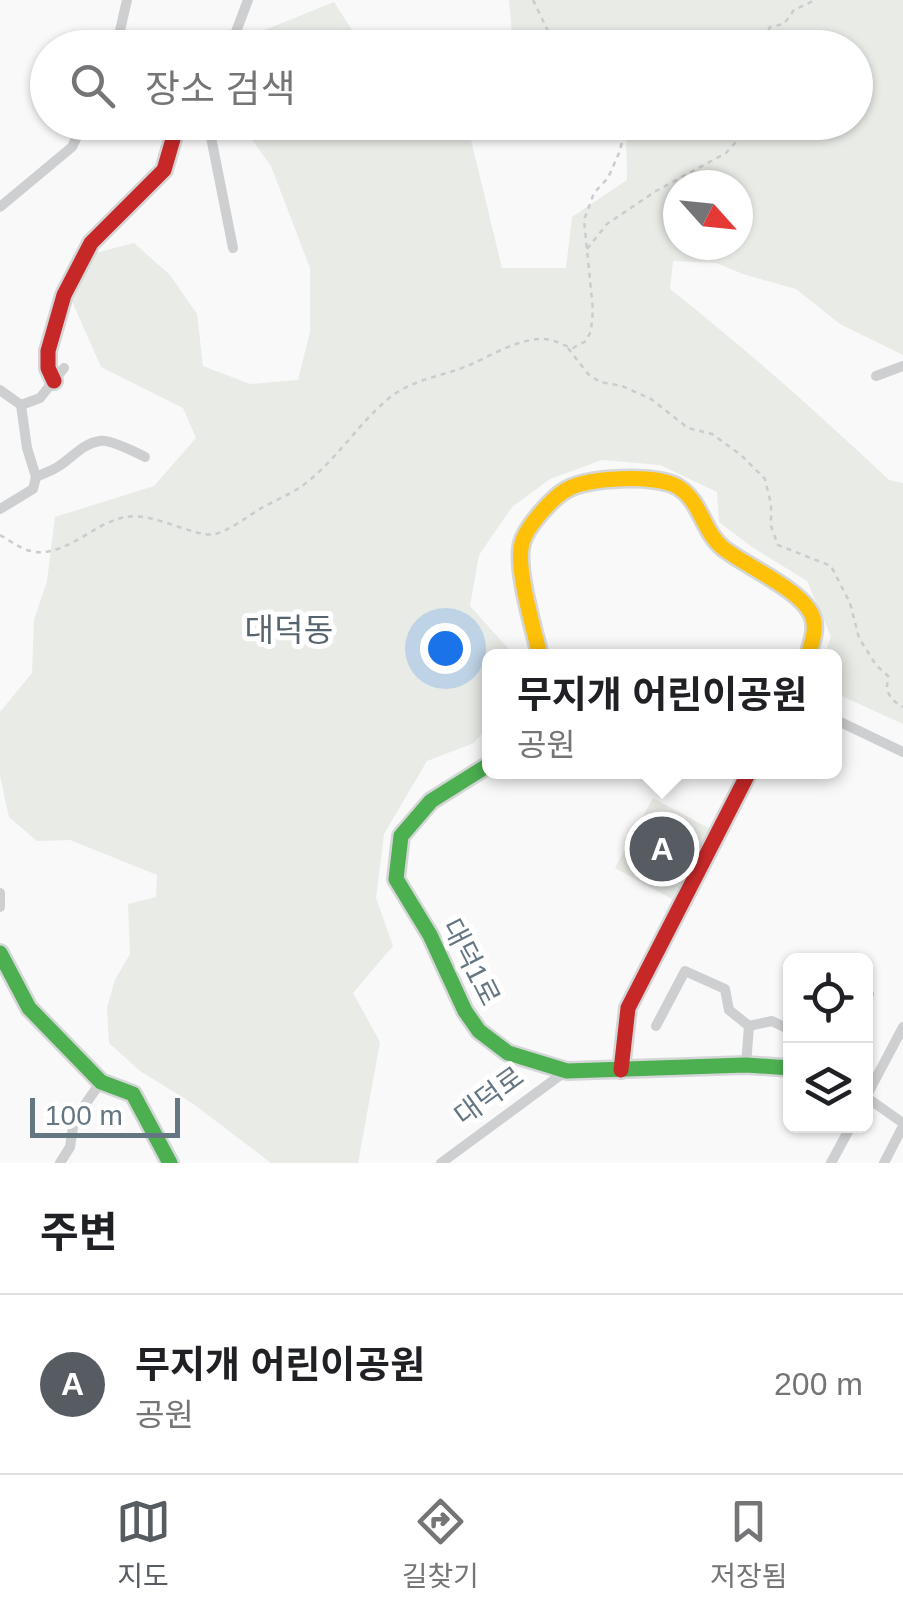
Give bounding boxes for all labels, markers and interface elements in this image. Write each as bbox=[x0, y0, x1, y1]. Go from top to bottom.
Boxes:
search box bbox=[30, 30, 873, 140]
icon: search bbox=[65, 58, 120, 113]
text: 장소 검색 bbox=[145, 68, 295, 110]
north arrow bbox=[663, 170, 753, 260]
district label: 대덕동 bbox=[245, 612, 333, 648]
your location bbox=[420, 623, 471, 674]
popup bbox=[482, 649, 842, 779]
text: 무지개 어린이공원 bbox=[517, 674, 807, 716]
text: 공원 bbox=[517, 727, 576, 763]
pin: A bbox=[630, 812, 694, 886]
street label: 대덕1로 bbox=[436, 914, 506, 1010]
map controls bbox=[783, 953, 873, 1133]
button: locate bbox=[783, 953, 873, 1043]
button: layers bbox=[783, 1043, 873, 1133]
street label: 대덕로 bbox=[449, 1061, 529, 1131]
scale bar bbox=[30, 1093, 180, 1138]
text: 100 m bbox=[45, 1100, 123, 1131]
text: 주변 bbox=[40, 1209, 117, 1256]
text: 무지개 어린이공원 bbox=[135, 1344, 425, 1386]
text: A bbox=[61, 1366, 84, 1402]
text: 200 m bbox=[774, 1366, 863, 1402]
text: 공원 bbox=[135, 1397, 194, 1433]
tab: 지도 bbox=[116, 1494, 171, 1594]
tab: 길찾기 bbox=[402, 1494, 479, 1594]
tab: 저장됨 bbox=[710, 1494, 787, 1594]

